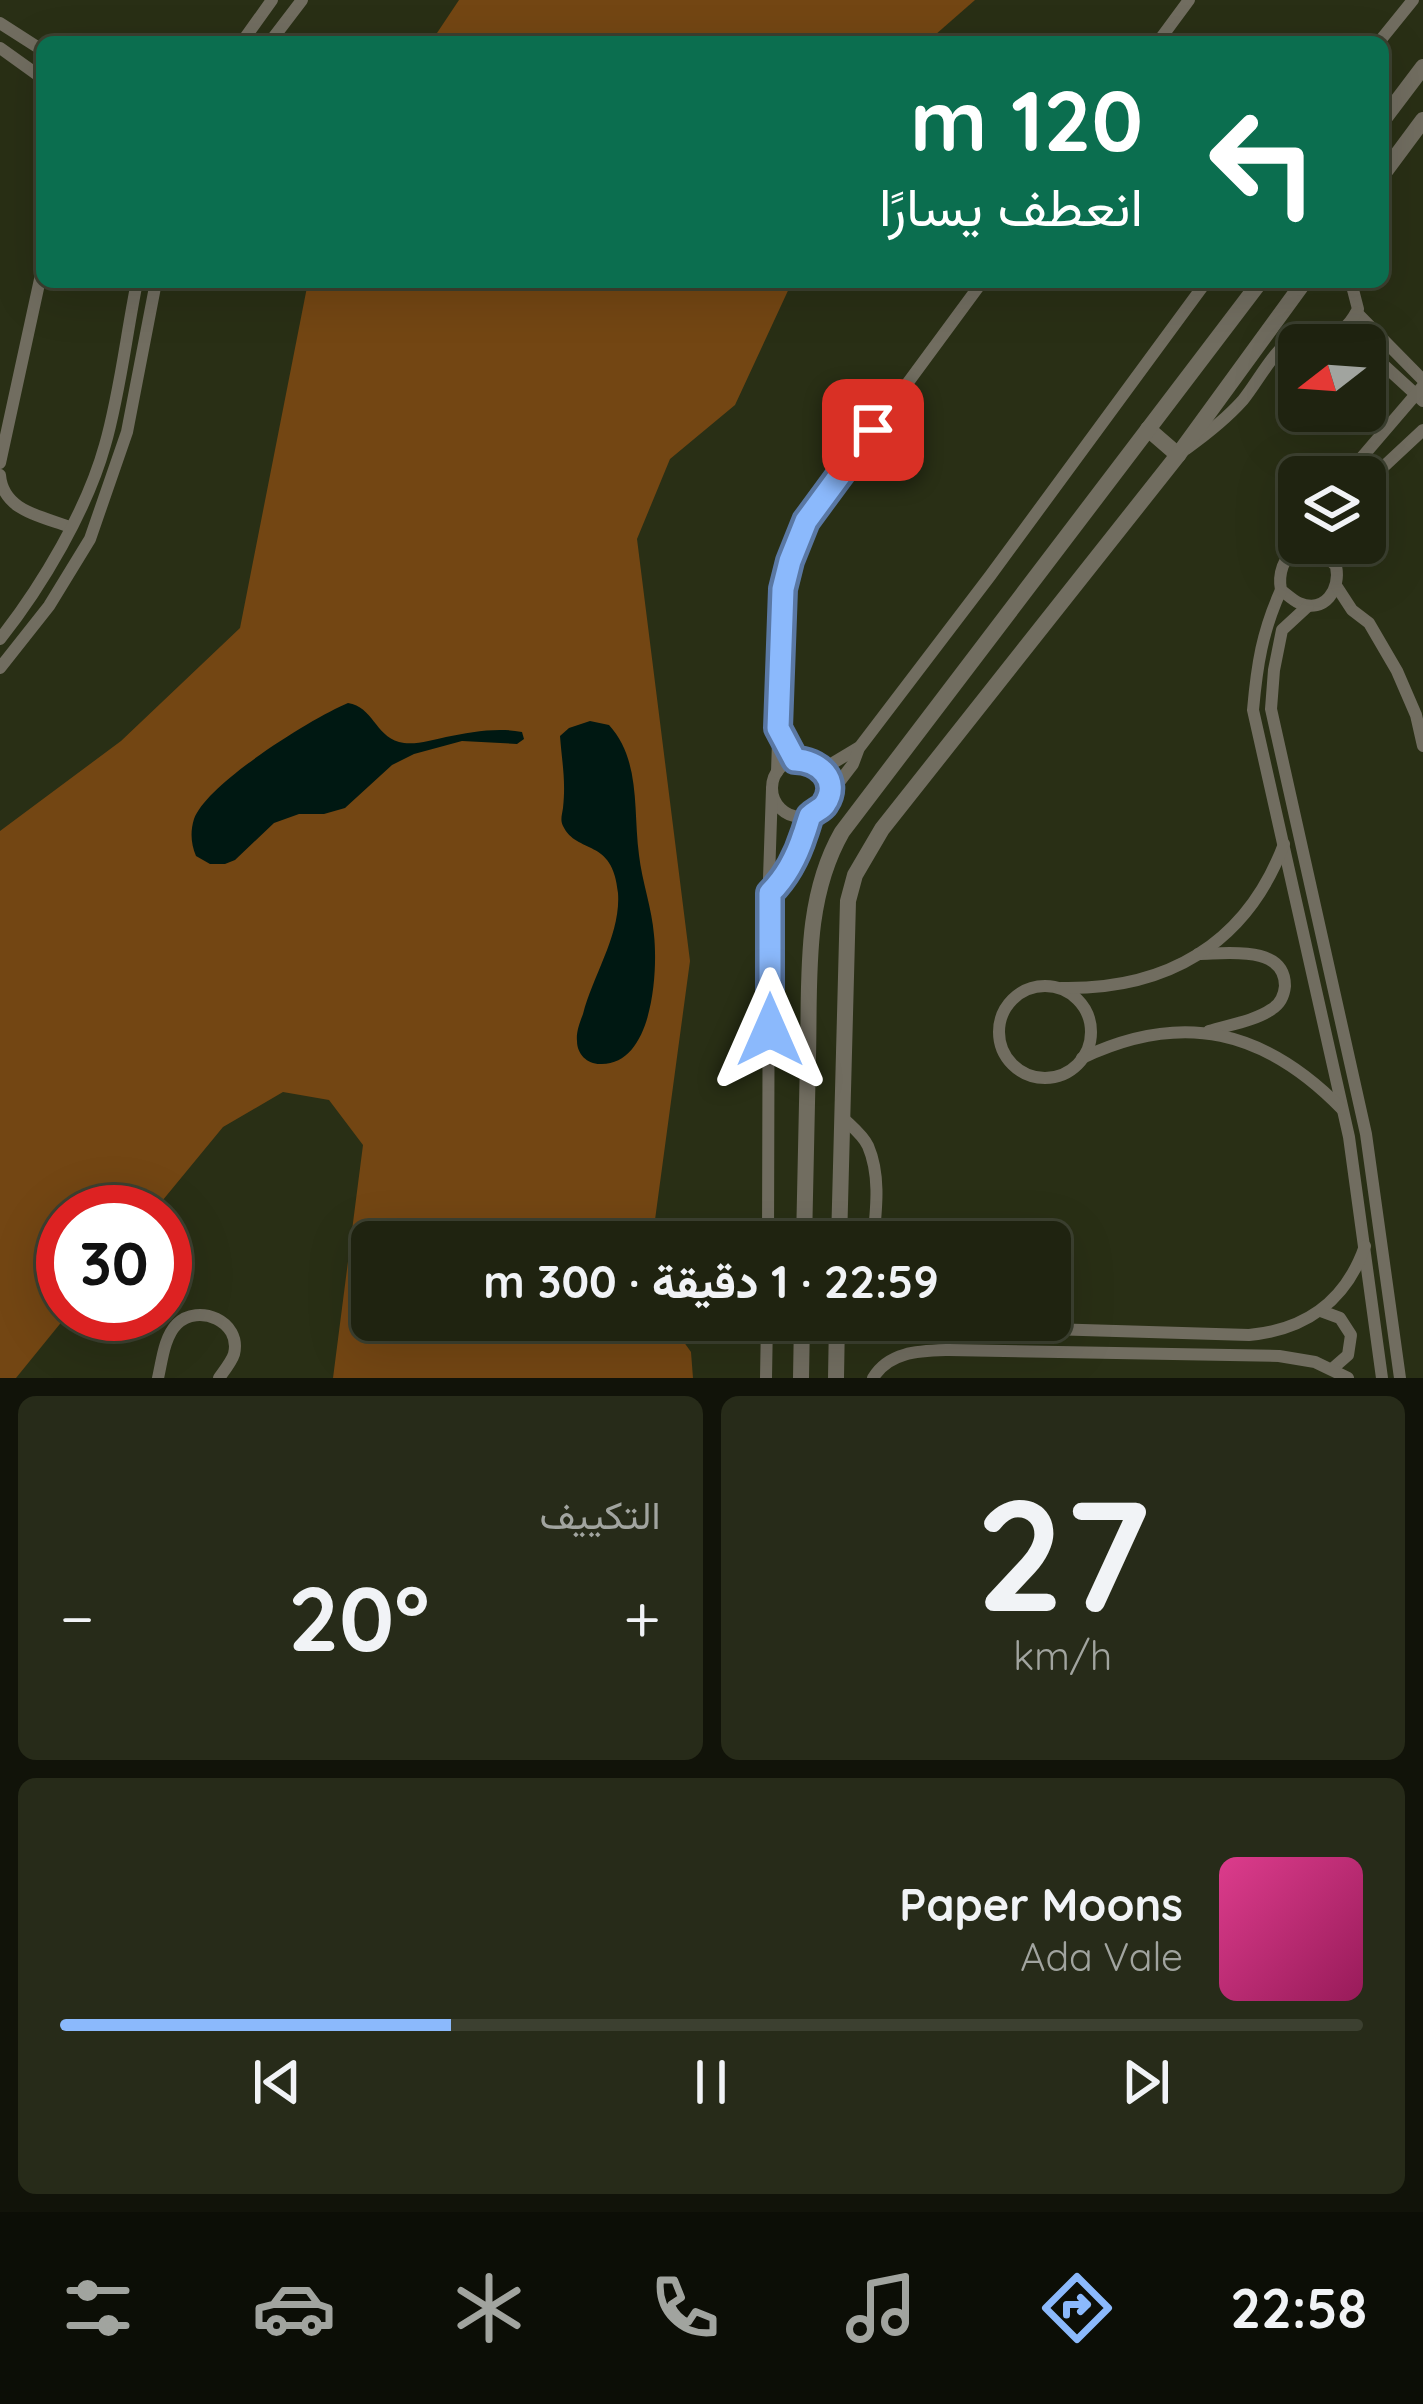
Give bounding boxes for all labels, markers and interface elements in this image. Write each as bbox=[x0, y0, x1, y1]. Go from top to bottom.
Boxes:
text: 120 m bbox=[910, 67, 1143, 172]
icon: left bbox=[1185, 84, 1341, 240]
text: انعطف يسارًا bbox=[879, 172, 1143, 240]
north arrow bbox=[1278, 324, 1386, 432]
map controls bbox=[1278, 324, 1386, 564]
pin bbox=[822, 379, 924, 481]
icon: arrive bbox=[840, 397, 906, 463]
button: layers bbox=[1278, 456, 1386, 564]
position arrow bbox=[707, 967, 833, 1093]
speed limit sign: 30 bbox=[36, 1185, 192, 1341]
text: 22:59 · 1 دقيقة · 300 m bbox=[483, 1253, 939, 1309]
text: 27 bbox=[976, 1455, 1150, 1650]
text: التكييف bbox=[540, 1490, 661, 1539]
text: 20° bbox=[288, 1561, 430, 1674]
text: − bbox=[60, 1576, 94, 1659]
text: + bbox=[623, 1576, 660, 1659]
text: km/h bbox=[1013, 1631, 1112, 1680]
text: Paper Moons bbox=[899, 1876, 1183, 1932]
text: Ada Vale bbox=[1020, 1932, 1183, 1981]
icon: previous bbox=[244, 2049, 310, 2115]
icon: pause bbox=[678, 2049, 744, 2115]
icon: next bbox=[1113, 2049, 1179, 2115]
icon: filters bbox=[56, 2266, 140, 2350]
icon: car bbox=[252, 2266, 336, 2350]
icon: climate bbox=[447, 2266, 531, 2350]
icon: phone bbox=[643, 2266, 727, 2350]
icon: music bbox=[839, 2266, 923, 2350]
icon: directions bbox=[1035, 2266, 1119, 2350]
text: 22:58 bbox=[1230, 2274, 1367, 2342]

